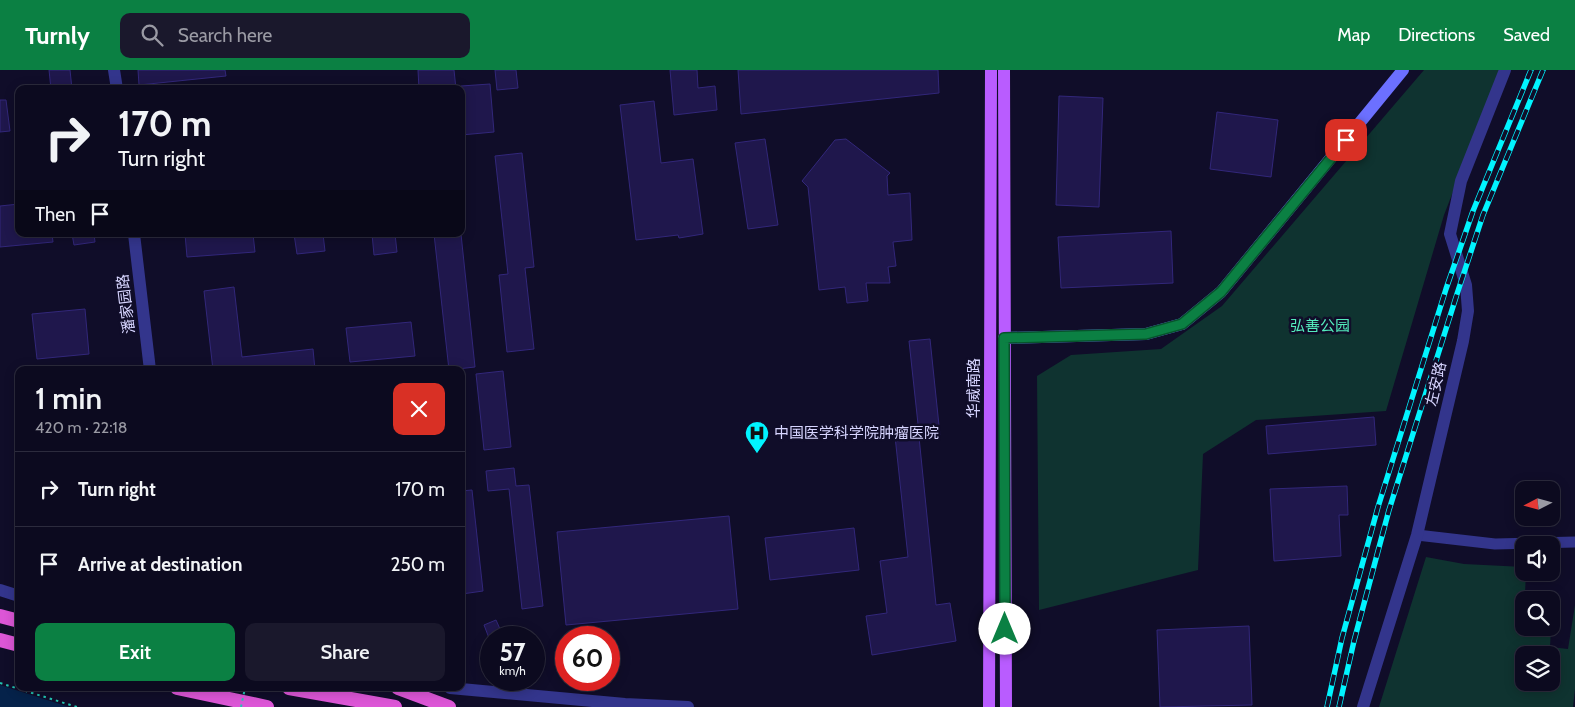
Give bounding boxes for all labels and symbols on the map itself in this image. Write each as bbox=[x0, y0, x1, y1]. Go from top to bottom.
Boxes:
pin bbox=[1325, 119, 1367, 161]
street label: 潘家园路 bbox=[113, 273, 139, 335]
park label: 弘善公园 bbox=[1290, 317, 1350, 335]
street label: 华威南路 bbox=[965, 358, 983, 418]
street label: 左安路 bbox=[1422, 360, 1450, 408]
hospital icon: 中国医学科学院肿瘤医院 bbox=[744, 420, 770, 454]
place label: 中国医学科学院肿瘤医院 bbox=[774, 424, 939, 442]
north arrow bbox=[1515, 481, 1560, 526]
position arrow bbox=[978, 602, 1030, 654]
speed limit sign: 60 bbox=[555, 626, 620, 691]

